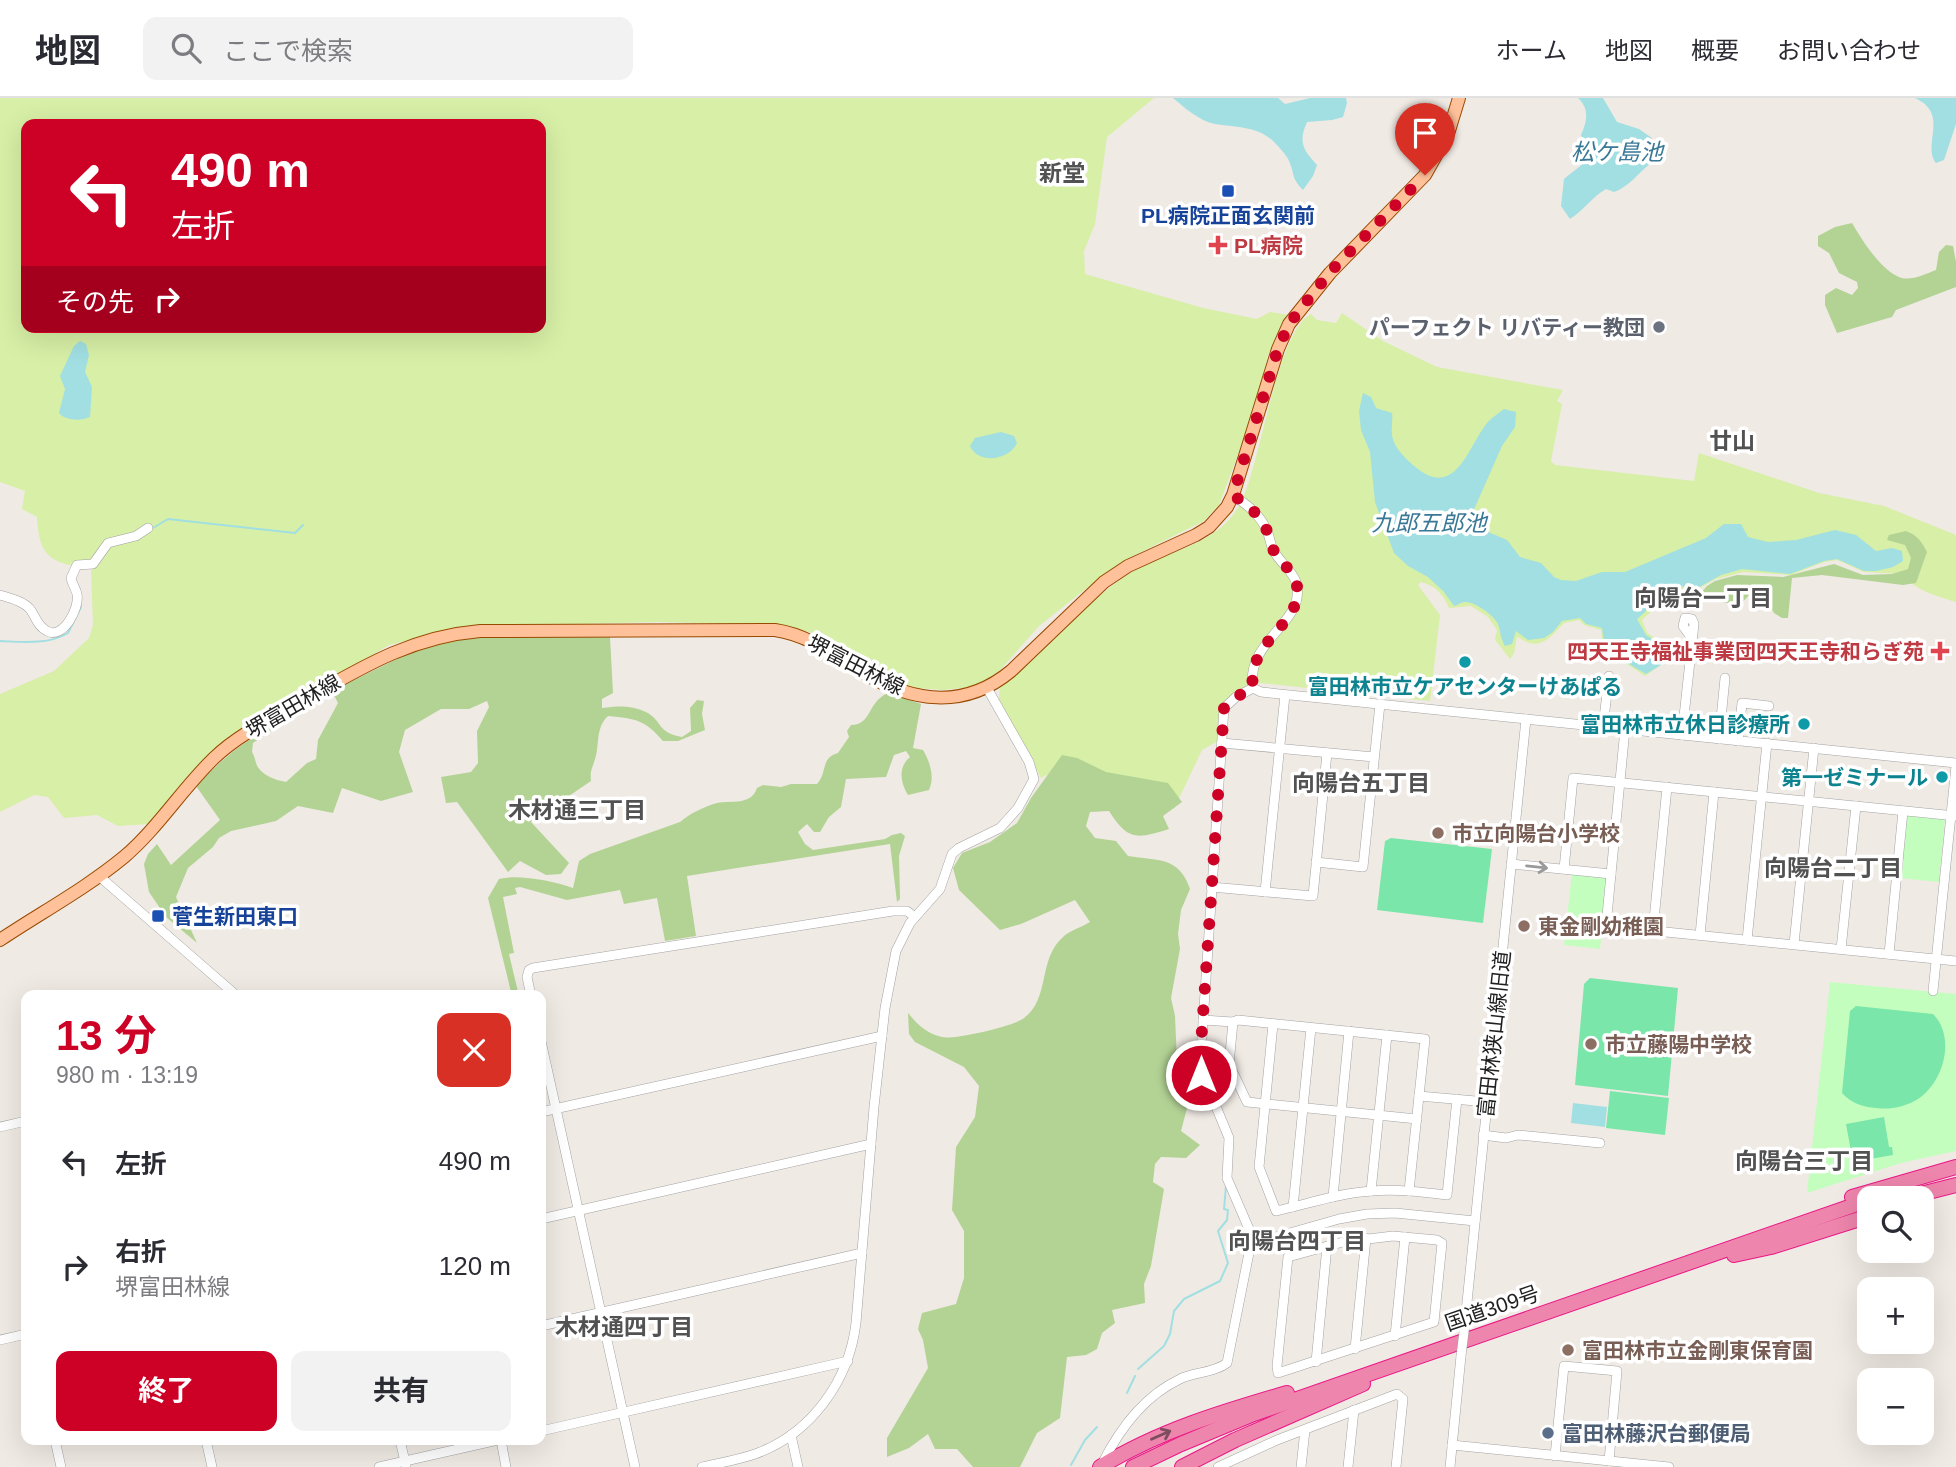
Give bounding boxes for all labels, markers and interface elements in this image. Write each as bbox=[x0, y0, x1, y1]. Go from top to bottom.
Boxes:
search box bbox=[143, 17, 633, 80]
icon: search bbox=[167, 29, 205, 67]
text: 地図 bbox=[35, 32, 101, 69]
text: ここで検索 bbox=[223, 36, 353, 66]
text: ホーム bbox=[1496, 37, 1567, 64]
text: 地図 bbox=[1605, 37, 1653, 64]
text: 概要 bbox=[1691, 37, 1739, 64]
text: お問い合わせ bbox=[1777, 37, 1921, 64]
pin bbox=[1395, 103, 1455, 175]
icon: arrive bbox=[1406, 114, 1444, 152]
water label: 松ケ島池 bbox=[1571, 139, 1665, 165]
text: 490 m bbox=[171, 143, 310, 197]
icon: left bbox=[56, 147, 147, 238]
district label: 新堂 bbox=[1039, 160, 1085, 186]
marker: PL病院正面玄関前 bbox=[1220, 183, 1236, 199]
place label: PL病院正面玄関前 bbox=[1141, 204, 1315, 227]
text: 左折 bbox=[171, 208, 235, 244]
place label: PL病院 bbox=[1234, 234, 1303, 257]
marker: PL病院 bbox=[1208, 235, 1228, 255]
icon: right bbox=[148, 280, 186, 318]
text: その先 bbox=[56, 287, 134, 317]
place label: パーフェクト リバティー教団 bbox=[1369, 316, 1645, 339]
marker: パーフェクト リバティー教団 bbox=[1651, 319, 1667, 335]
district label: 廿山 bbox=[1709, 428, 1755, 454]
water label: 九郎五郎池 bbox=[1372, 510, 1489, 536]
district label: 向陽台一丁目 bbox=[1634, 585, 1772, 611]
street label: 堺富田林線 bbox=[804, 631, 908, 699]
place label: 四天王寺福祉事業団四天王寺和らぎ苑 bbox=[1567, 640, 1924, 663]
marker: 四天王寺福祉事業団四天王寺和らぎ苑 bbox=[1930, 641, 1950, 661]
marker: 富田林市立ケアセンターけあぱる bbox=[1457, 654, 1473, 670]
street label: 堺富田林線 bbox=[242, 670, 344, 742]
place label: 富田林市立ケアセンターけあぱる bbox=[1308, 675, 1622, 698]
place label: 富田林市立休日診療所 bbox=[1580, 713, 1790, 736]
marker: 富田林市立休日診療所 bbox=[1796, 716, 1812, 732]
place label: 第一ゼミナール bbox=[1781, 766, 1928, 789]
marker: 第一ゼミナール bbox=[1934, 769, 1950, 785]
district label: 向陽台五丁目 bbox=[1292, 770, 1430, 796]
district label: 木材通三丁目 bbox=[508, 797, 646, 823]
place label: 市立向陽台小学校 bbox=[1452, 822, 1620, 845]
marker: 市立向陽台小学校 bbox=[1430, 825, 1446, 841]
district label: 向陽台二丁目 bbox=[1764, 855, 1902, 881]
one-way arrow bbox=[1525, 861, 1548, 874]
place label: 菅生新田東口 bbox=[172, 905, 298, 928]
marker: 菅生新田東口 bbox=[150, 908, 166, 924]
place label: 東金剛幼稚園 bbox=[1538, 915, 1664, 938]
marker: 東金剛幼稚園 bbox=[1516, 918, 1532, 934]
street label: 富田林狭山線旧道 bbox=[1474, 949, 1514, 1119]
text: 13 分 bbox=[56, 1012, 156, 1059]
button: close bbox=[437, 1013, 511, 1087]
place label: 市立藤陽中学校 bbox=[1605, 1033, 1752, 1056]
marker: 市立藤陽中学校 bbox=[1583, 1036, 1599, 1052]
position arrow bbox=[1164, 1038, 1238, 1112]
text: 980 m · 13:19 bbox=[56, 1062, 198, 1088]
icon: left bbox=[56, 1143, 94, 1181]
text: 490 m bbox=[439, 1146, 511, 1176]
district label: 向陽台三丁目 bbox=[1735, 1148, 1873, 1174]
text: 左折 bbox=[115, 1149, 167, 1179]
map controls bbox=[1857, 1186, 1934, 1445]
button: search bbox=[1857, 1186, 1934, 1263]
district label: 向陽台四丁目 bbox=[1228, 1228, 1366, 1254]
text: 右折 bbox=[115, 1237, 167, 1267]
icon: right bbox=[56, 1248, 94, 1286]
text: 120 m bbox=[439, 1251, 511, 1281]
text: 堺富田林線 bbox=[115, 1274, 230, 1300]
button: + bbox=[1857, 1277, 1934, 1354]
street label: 国道309号 bbox=[1442, 1281, 1542, 1335]
district label: 木材通四丁目 bbox=[555, 1314, 693, 1340]
place label: 富田林市立金剛東保育園 bbox=[1582, 1339, 1813, 1362]
marker: 富田林市立金剛東保育園 bbox=[1560, 1342, 1576, 1358]
button: 終了 bbox=[56, 1351, 277, 1431]
button: 共有 bbox=[291, 1351, 511, 1431]
button: − bbox=[1857, 1368, 1934, 1445]
place label: 富田林藤沢台郵便局 bbox=[1562, 1422, 1751, 1445]
marker: 富田林藤沢台郵便局 bbox=[1540, 1425, 1556, 1441]
one-way arrow bbox=[1150, 1428, 1171, 1441]

